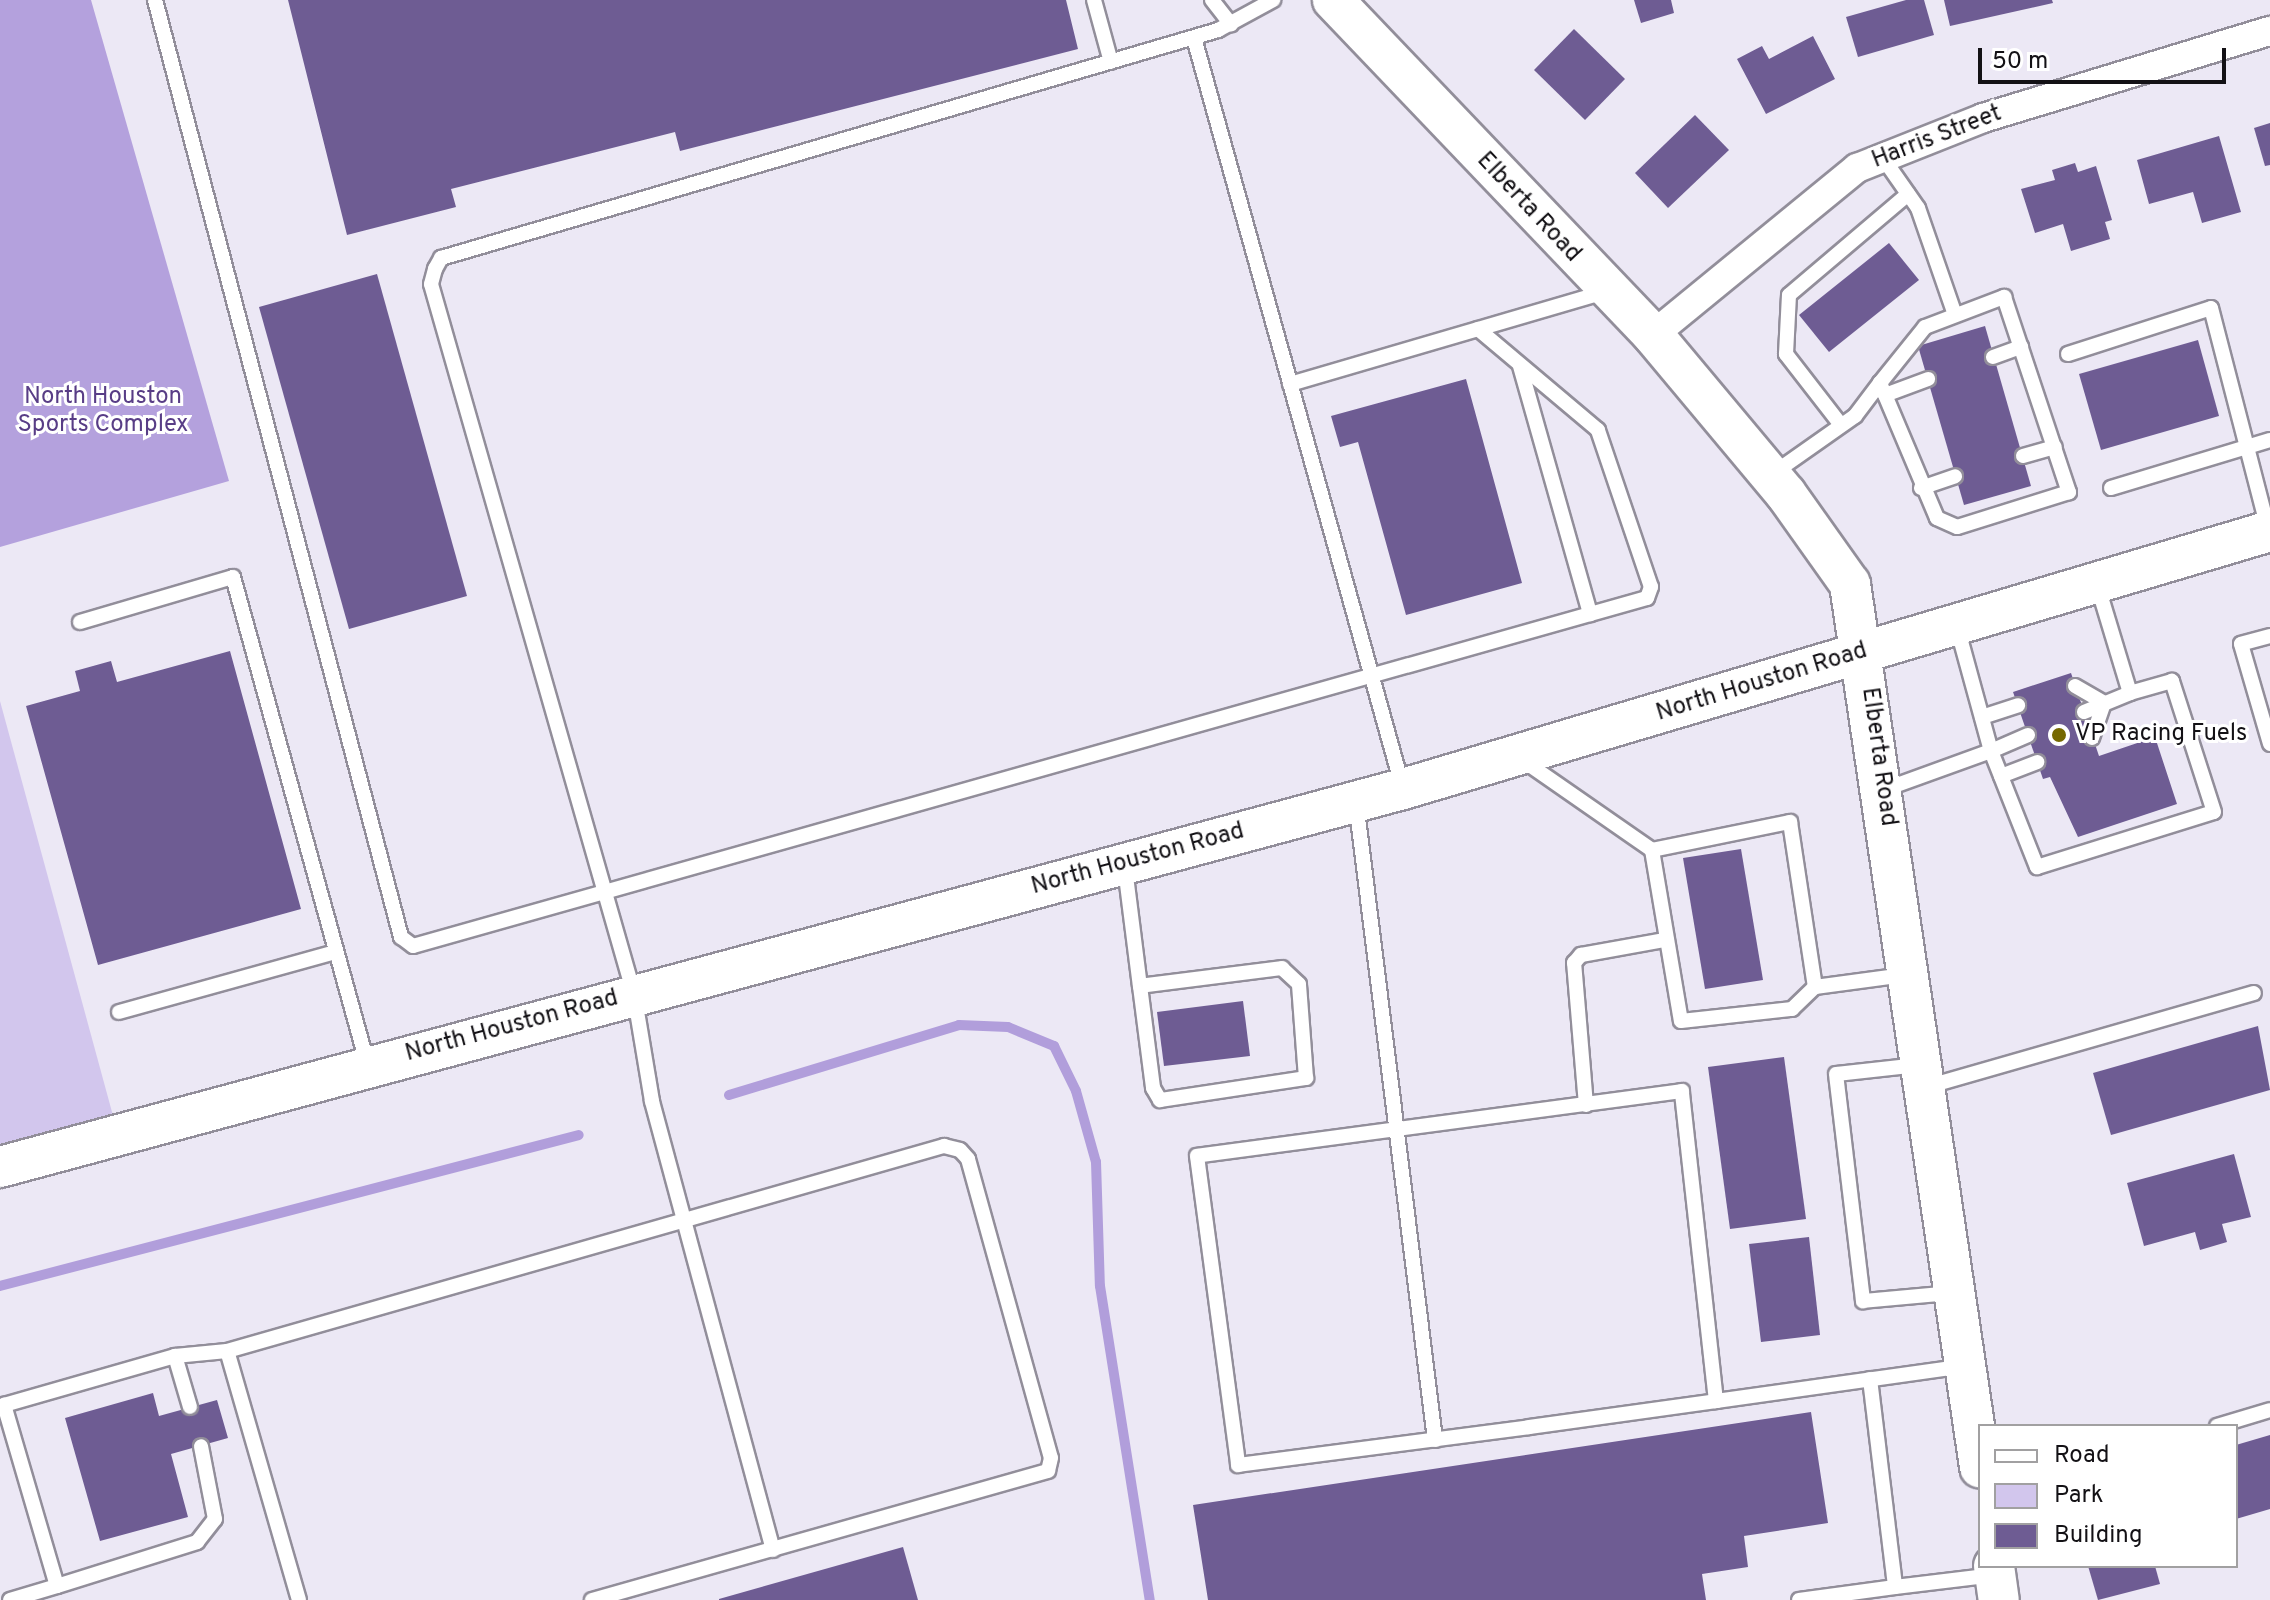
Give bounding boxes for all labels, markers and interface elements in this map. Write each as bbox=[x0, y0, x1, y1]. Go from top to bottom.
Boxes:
scale bar bbox=[1982, 32, 2230, 82]
text: 50 m bbox=[1992, 47, 2048, 77]
street label: Harris Street bbox=[1868, 100, 2006, 176]
street label: Elberta Road bbox=[1470, 147, 1586, 269]
park label: North Houston Sports Complex bbox=[17, 384, 189, 440]
street label: North Houston Road bbox=[1653, 637, 1871, 729]
street label: Elberta Road bbox=[1854, 686, 1902, 828]
place label: VP Racing Fuels bbox=[2075, 721, 2247, 749]
marker: VP Racing Fuels bbox=[2050, 726, 2068, 744]
street label: North Houston Road bbox=[1028, 818, 1248, 902]
street label: North Houston Road bbox=[402, 985, 622, 1069]
legend bbox=[1978, 1424, 2238, 1568]
text: Road bbox=[2054, 1441, 2110, 1471]
text: Park bbox=[2054, 1481, 2104, 1511]
text: Building bbox=[2054, 1521, 2143, 1551]

